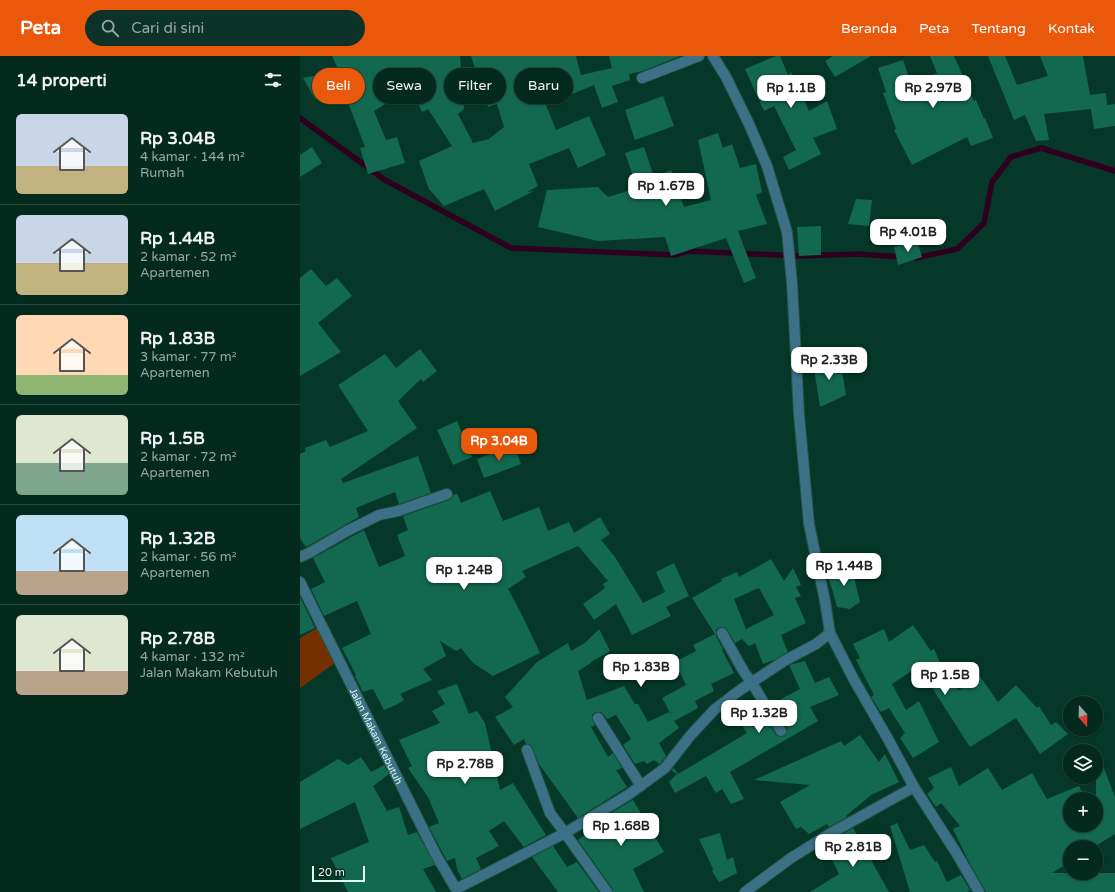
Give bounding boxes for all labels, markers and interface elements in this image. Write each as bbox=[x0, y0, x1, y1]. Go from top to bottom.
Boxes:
search box bbox=[85, 10, 365, 46]
text: Peta bbox=[20, 17, 61, 39]
icon: search bbox=[99, 17, 121, 39]
text: Cari di sini bbox=[131, 19, 204, 37]
text: Beranda bbox=[841, 20, 897, 37]
text: Peta bbox=[919, 20, 949, 37]
text: Tentang bbox=[971, 20, 1026, 37]
text: Kontak bbox=[1048, 20, 1095, 37]
chip: Beli bbox=[312, 68, 365, 104]
chip: Sewa bbox=[373, 68, 436, 104]
chip: Filter bbox=[444, 68, 506, 104]
chip: Baru bbox=[514, 68, 573, 104]
icon: filters bbox=[262, 69, 284, 91]
text: 14 properti bbox=[16, 70, 107, 91]
pin: Rp 1.1B bbox=[754, 75, 828, 109]
pin: Rp 2.97B bbox=[892, 75, 974, 109]
text: Rp 1.1B bbox=[766, 80, 816, 96]
text: Rp 2.97B bbox=[904, 80, 962, 96]
text: Rp 3.04B bbox=[140, 128, 215, 149]
icon: home bbox=[48, 130, 96, 178]
text: 4 kamar · 144 m² bbox=[140, 149, 245, 165]
text: Rumah bbox=[140, 165, 184, 181]
pin: Rp 1.67B bbox=[625, 173, 707, 207]
text: Rp 1.67B bbox=[637, 178, 695, 194]
pin: Rp 4.01B bbox=[867, 219, 949, 253]
text: Rp 4.01B bbox=[879, 224, 937, 240]
text: Rp 1.44B bbox=[140, 228, 215, 249]
icon: home bbox=[48, 231, 96, 279]
text: 2 kamar · 52 m² bbox=[140, 249, 237, 265]
text: Apartemen bbox=[140, 265, 210, 281]
text: Rp 1.83B bbox=[140, 328, 215, 349]
icon: home bbox=[48, 331, 96, 379]
pin: Rp 2.33B bbox=[788, 347, 870, 381]
text: 3 kamar · 77 m² bbox=[140, 349, 237, 365]
text: Rp 2.33B bbox=[800, 352, 858, 368]
text: Apartemen bbox=[140, 365, 210, 381]
text: Rp 1.5B bbox=[140, 428, 205, 449]
pin: Rp 3.04B bbox=[458, 428, 540, 462]
icon: home bbox=[48, 431, 96, 479]
text: Rp 3.04B bbox=[470, 433, 528, 449]
text: 2 kamar · 72 m² bbox=[140, 449, 237, 465]
text: Apartemen bbox=[140, 465, 210, 481]
text: Rp 1.32B bbox=[140, 528, 215, 549]
icon: home bbox=[48, 531, 96, 579]
text: 2 kamar · 56 m² bbox=[140, 549, 237, 565]
pin: Rp 1.44B bbox=[803, 553, 885, 587]
pin: Rp 1.24B bbox=[423, 557, 505, 591]
text: Rp 1.44B bbox=[815, 558, 873, 574]
text: Rp 1.24B bbox=[435, 562, 493, 578]
text: Apartemen bbox=[140, 565, 210, 581]
text: Rp 2.78B bbox=[140, 628, 215, 649]
icon: home bbox=[48, 631, 96, 679]
text: 4 kamar · 132 m² bbox=[140, 649, 245, 665]
pin: Rp 1.83B bbox=[600, 654, 682, 688]
text: Rp 1.83B bbox=[612, 659, 670, 675]
pin: Rp 1.5B bbox=[908, 662, 982, 696]
text: Jalan Makam Kebutuh bbox=[140, 665, 278, 681]
text: Rp 1.5B bbox=[920, 667, 970, 683]
street label: Jalan Makam Kebutuh bbox=[347, 686, 405, 787]
north arrow bbox=[1063, 696, 1103, 736]
map controls bbox=[1063, 696, 1103, 880]
pin: Rp 1.32B bbox=[718, 700, 800, 734]
text: Rp 1.32B bbox=[730, 705, 788, 721]
button: layers bbox=[1063, 744, 1103, 784]
pin: Rp 2.78B bbox=[424, 751, 506, 785]
text: Rp 2.78B bbox=[436, 756, 494, 772]
button: + bbox=[1063, 792, 1103, 832]
pin: Rp 1.68B bbox=[580, 813, 662, 847]
text: Rp 1.68B bbox=[592, 818, 650, 834]
pin: Rp 2.81B bbox=[812, 834, 894, 868]
text: Rp 2.81B bbox=[824, 839, 882, 855]
button: − bbox=[1063, 840, 1103, 880]
scale bar bbox=[312, 864, 365, 883]
text: 20 m bbox=[318, 866, 345, 879]

